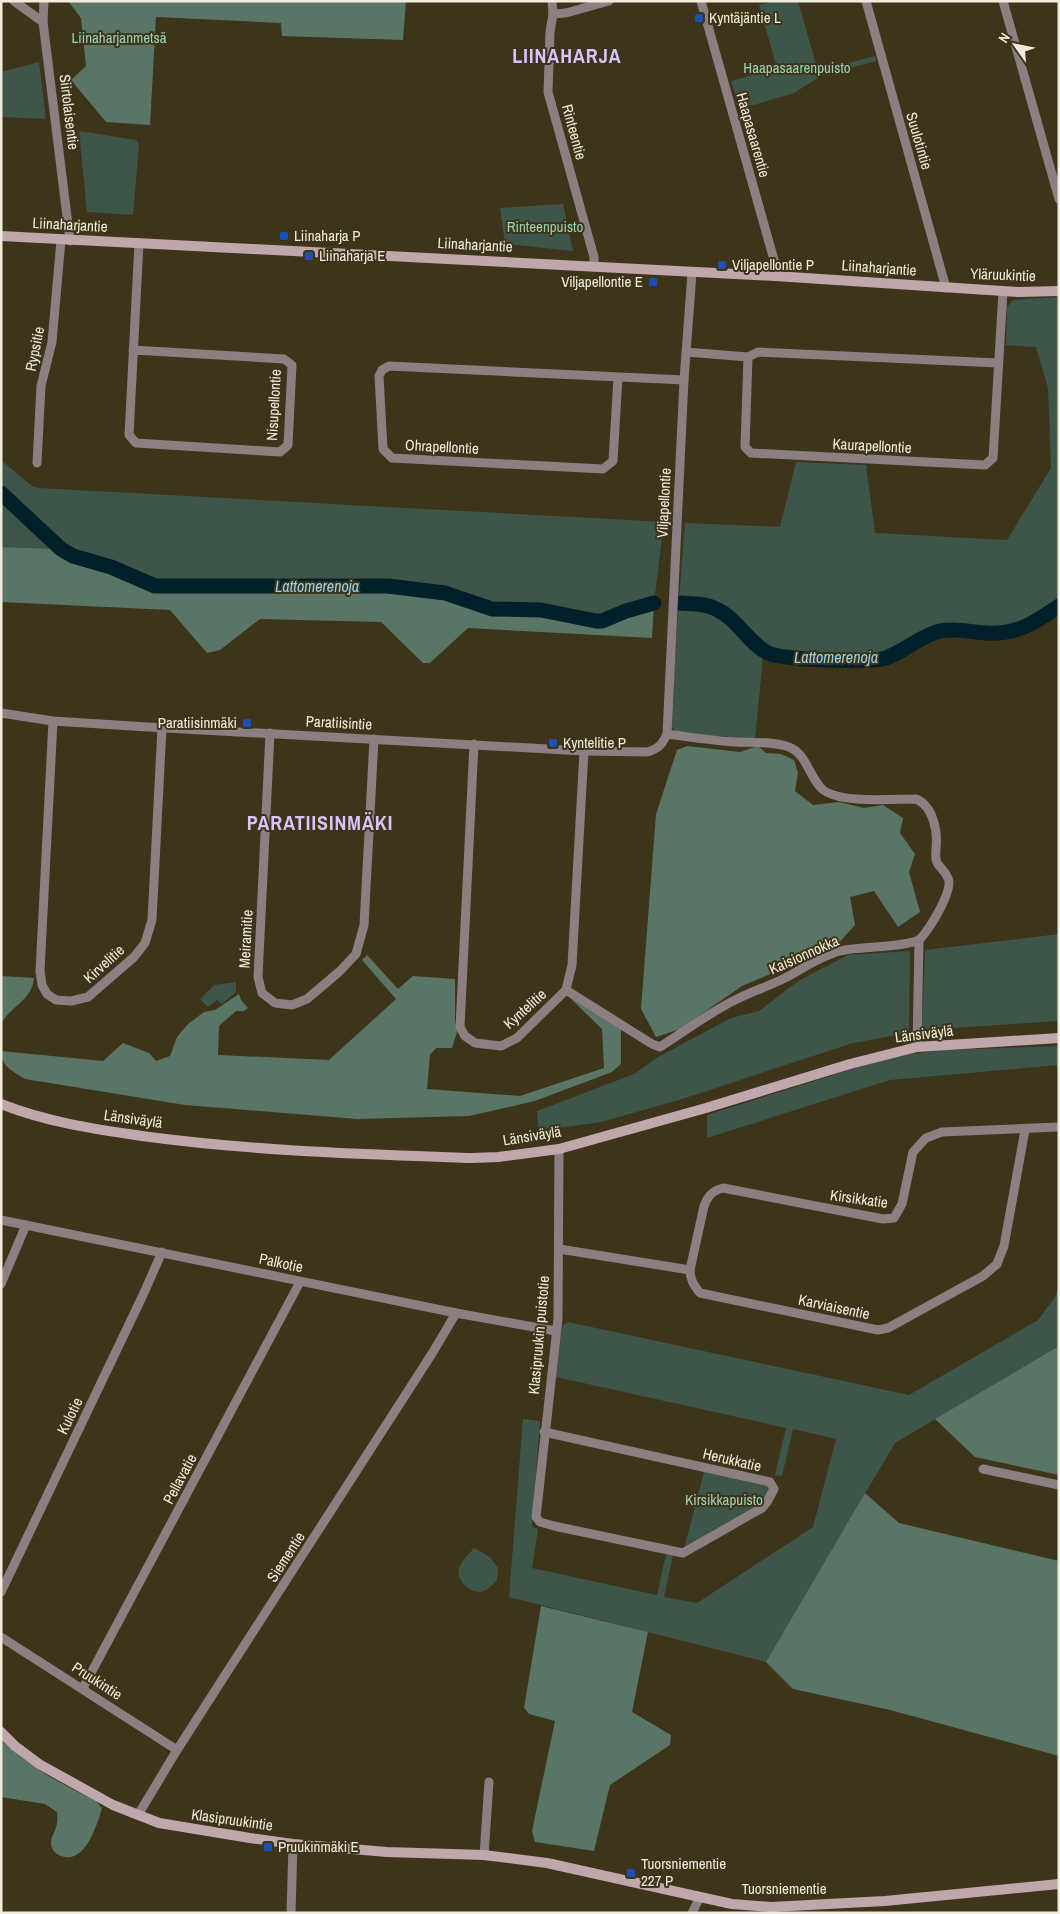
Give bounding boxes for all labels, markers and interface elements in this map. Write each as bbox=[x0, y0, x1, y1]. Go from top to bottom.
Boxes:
place label: Kyntäjäntie L bbox=[709, 7, 781, 28]
marker: Kyntäjäntie L bbox=[693, 12, 705, 24]
north arrow bbox=[990, 20, 1040, 70]
park label: Liinaharjanmetsä bbox=[71, 27, 167, 48]
text: N bbox=[994, 30, 1014, 46]
district label: LIINAHARJA bbox=[512, 42, 622, 69]
park label: Haapasaarenpuisto bbox=[743, 57, 851, 78]
street label: Siirtolaisentie bbox=[54, 73, 85, 151]
street label: Haapasaarentie bbox=[731, 90, 776, 180]
street label: Rinteentie bbox=[557, 102, 592, 162]
street label: Suulotintie bbox=[901, 110, 938, 172]
street label: Liinaharjantie bbox=[32, 212, 108, 237]
park label: Rinteenpuisto bbox=[507, 216, 583, 237]
place label: Liinaharja P bbox=[294, 225, 360, 246]
marker: Liinaharja P bbox=[278, 230, 290, 242]
street label: Liinaharjantie bbox=[437, 232, 513, 257]
place label: Liinaharja E bbox=[319, 245, 385, 266]
marker: Liinaharja E bbox=[303, 250, 315, 262]
place label: Viljapellontie P bbox=[732, 254, 814, 275]
street label: Liinaharjantie bbox=[841, 254, 917, 281]
marker: Viljapellontie P bbox=[716, 259, 728, 271]
street label: Yläruukintie bbox=[970, 263, 1036, 286]
place label: Viljapellontie E bbox=[561, 271, 643, 292]
marker: Viljapellontie E bbox=[647, 276, 659, 288]
street label: Rypsitie bbox=[20, 325, 49, 373]
street label: Nisupellontie bbox=[261, 368, 286, 441]
street label: Kaurapellontie bbox=[832, 433, 912, 458]
street label: Ohrapellontie bbox=[405, 434, 480, 459]
street label: Viljapellontie bbox=[651, 467, 676, 539]
water label: Lattomerenoja bbox=[275, 575, 359, 597]
water label: Lattomerenoja bbox=[794, 646, 878, 668]
street label: Paratiisintie bbox=[305, 710, 373, 735]
place label: Paratiisinmäki bbox=[158, 712, 237, 733]
marker: Paratiisinmäki bbox=[241, 717, 253, 729]
place label: Kyntelitie P bbox=[563, 732, 626, 753]
marker: Kyntelitie P bbox=[547, 737, 559, 749]
district label: PARATIISINMÄKI bbox=[247, 809, 393, 836]
street label: Meiramitie bbox=[233, 909, 258, 969]
street label: Kaisionnokka bbox=[765, 930, 842, 979]
street label: Kirvelitie bbox=[79, 939, 129, 988]
street label: Kyntelitie bbox=[499, 984, 551, 1034]
street label: Länsiväylä bbox=[893, 1019, 955, 1048]
street label: Länsiväylä bbox=[102, 1104, 164, 1133]
street label: Länsiväylä bbox=[501, 1121, 563, 1150]
street label: Kirsikkatie bbox=[829, 1184, 889, 1213]
street label: Palkotie bbox=[257, 1248, 305, 1277]
street label: Klasipruukin puistotie bbox=[523, 1275, 554, 1395]
street label: Karviaisentie bbox=[796, 1289, 872, 1324]
street label: Kulotie bbox=[52, 1394, 87, 1438]
street label: Herukkatie bbox=[701, 1443, 764, 1476]
street label: Pellavatie bbox=[158, 1450, 202, 1508]
park label: Kirsikkapuisto bbox=[685, 1489, 763, 1510]
street label: Siementie bbox=[262, 1527, 310, 1586]
street label: Pruukintie bbox=[68, 1657, 127, 1705]
street label: Klasipruukintie bbox=[190, 1803, 274, 1836]
place label: Pruukinmäki E bbox=[278, 1836, 359, 1857]
marker: Pruukinmäki E bbox=[262, 1841, 274, 1853]
place label: Tuorsniementie 227 P bbox=[641, 1853, 726, 1891]
marker: Tuorsniementie 227 P bbox=[625, 1867, 637, 1879]
street label: Tuorsniementie bbox=[741, 1878, 827, 1899]

